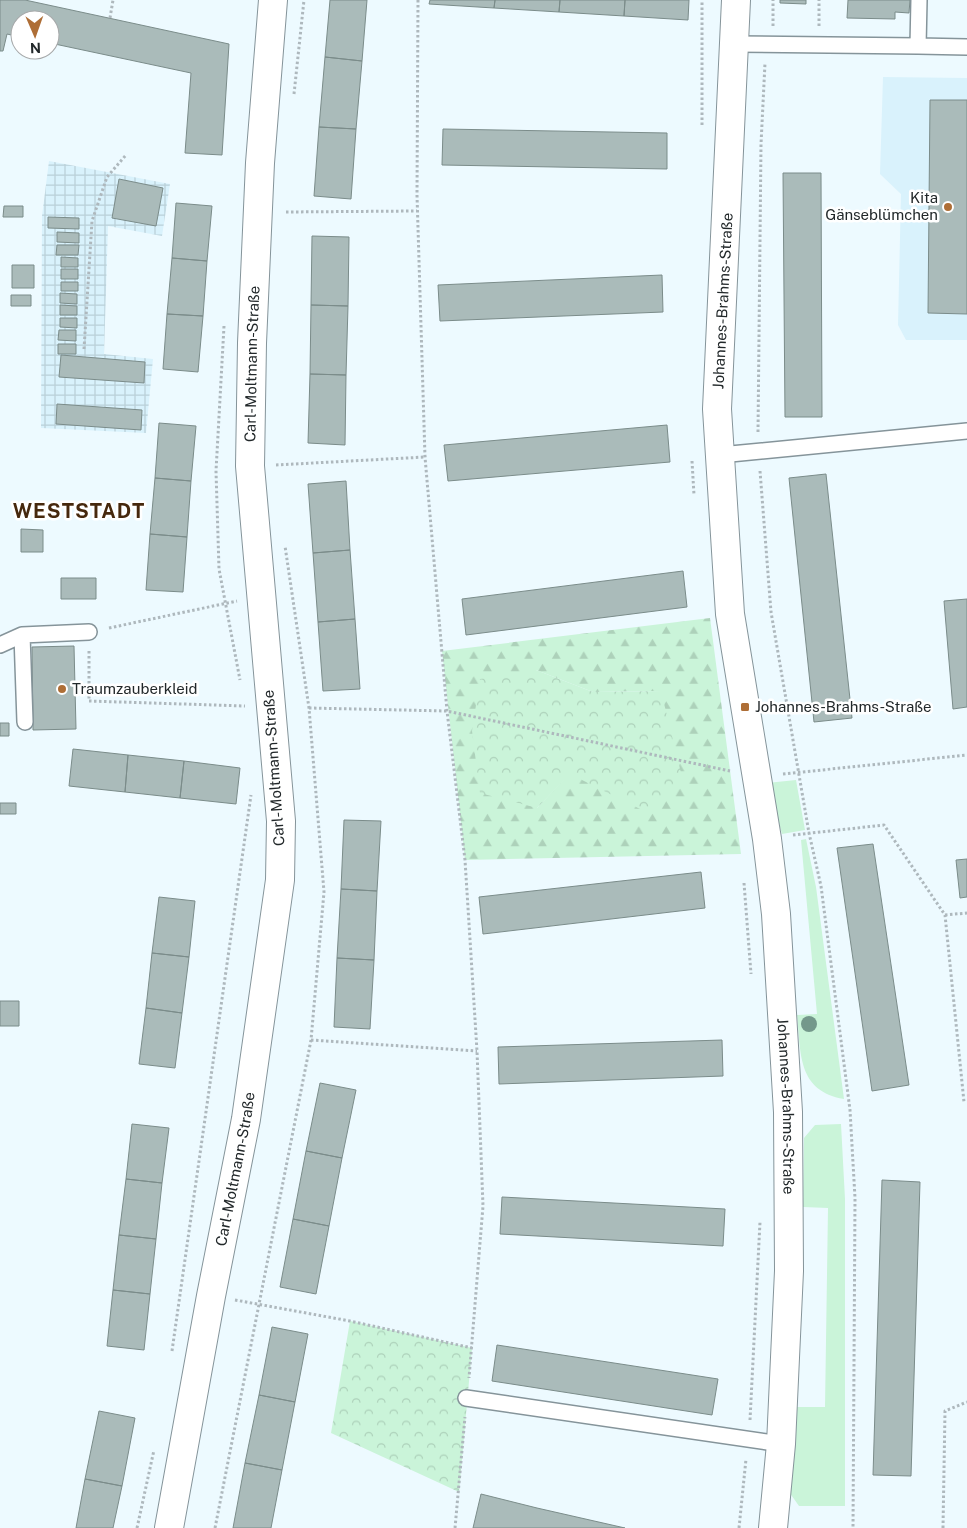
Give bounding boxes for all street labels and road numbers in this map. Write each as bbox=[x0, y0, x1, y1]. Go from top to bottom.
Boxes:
street label: Johannes-Brahms-Straße bbox=[709, 212, 736, 390]
street label: Carl-Moltmann-Straße bbox=[241, 285, 263, 442]
street label: Carl-Moltmann-Straße bbox=[260, 689, 287, 847]
street label: Johannes-Brahms-Straße bbox=[774, 1018, 798, 1195]
street label: Carl-Moltmann-Straße bbox=[212, 1091, 258, 1248]

